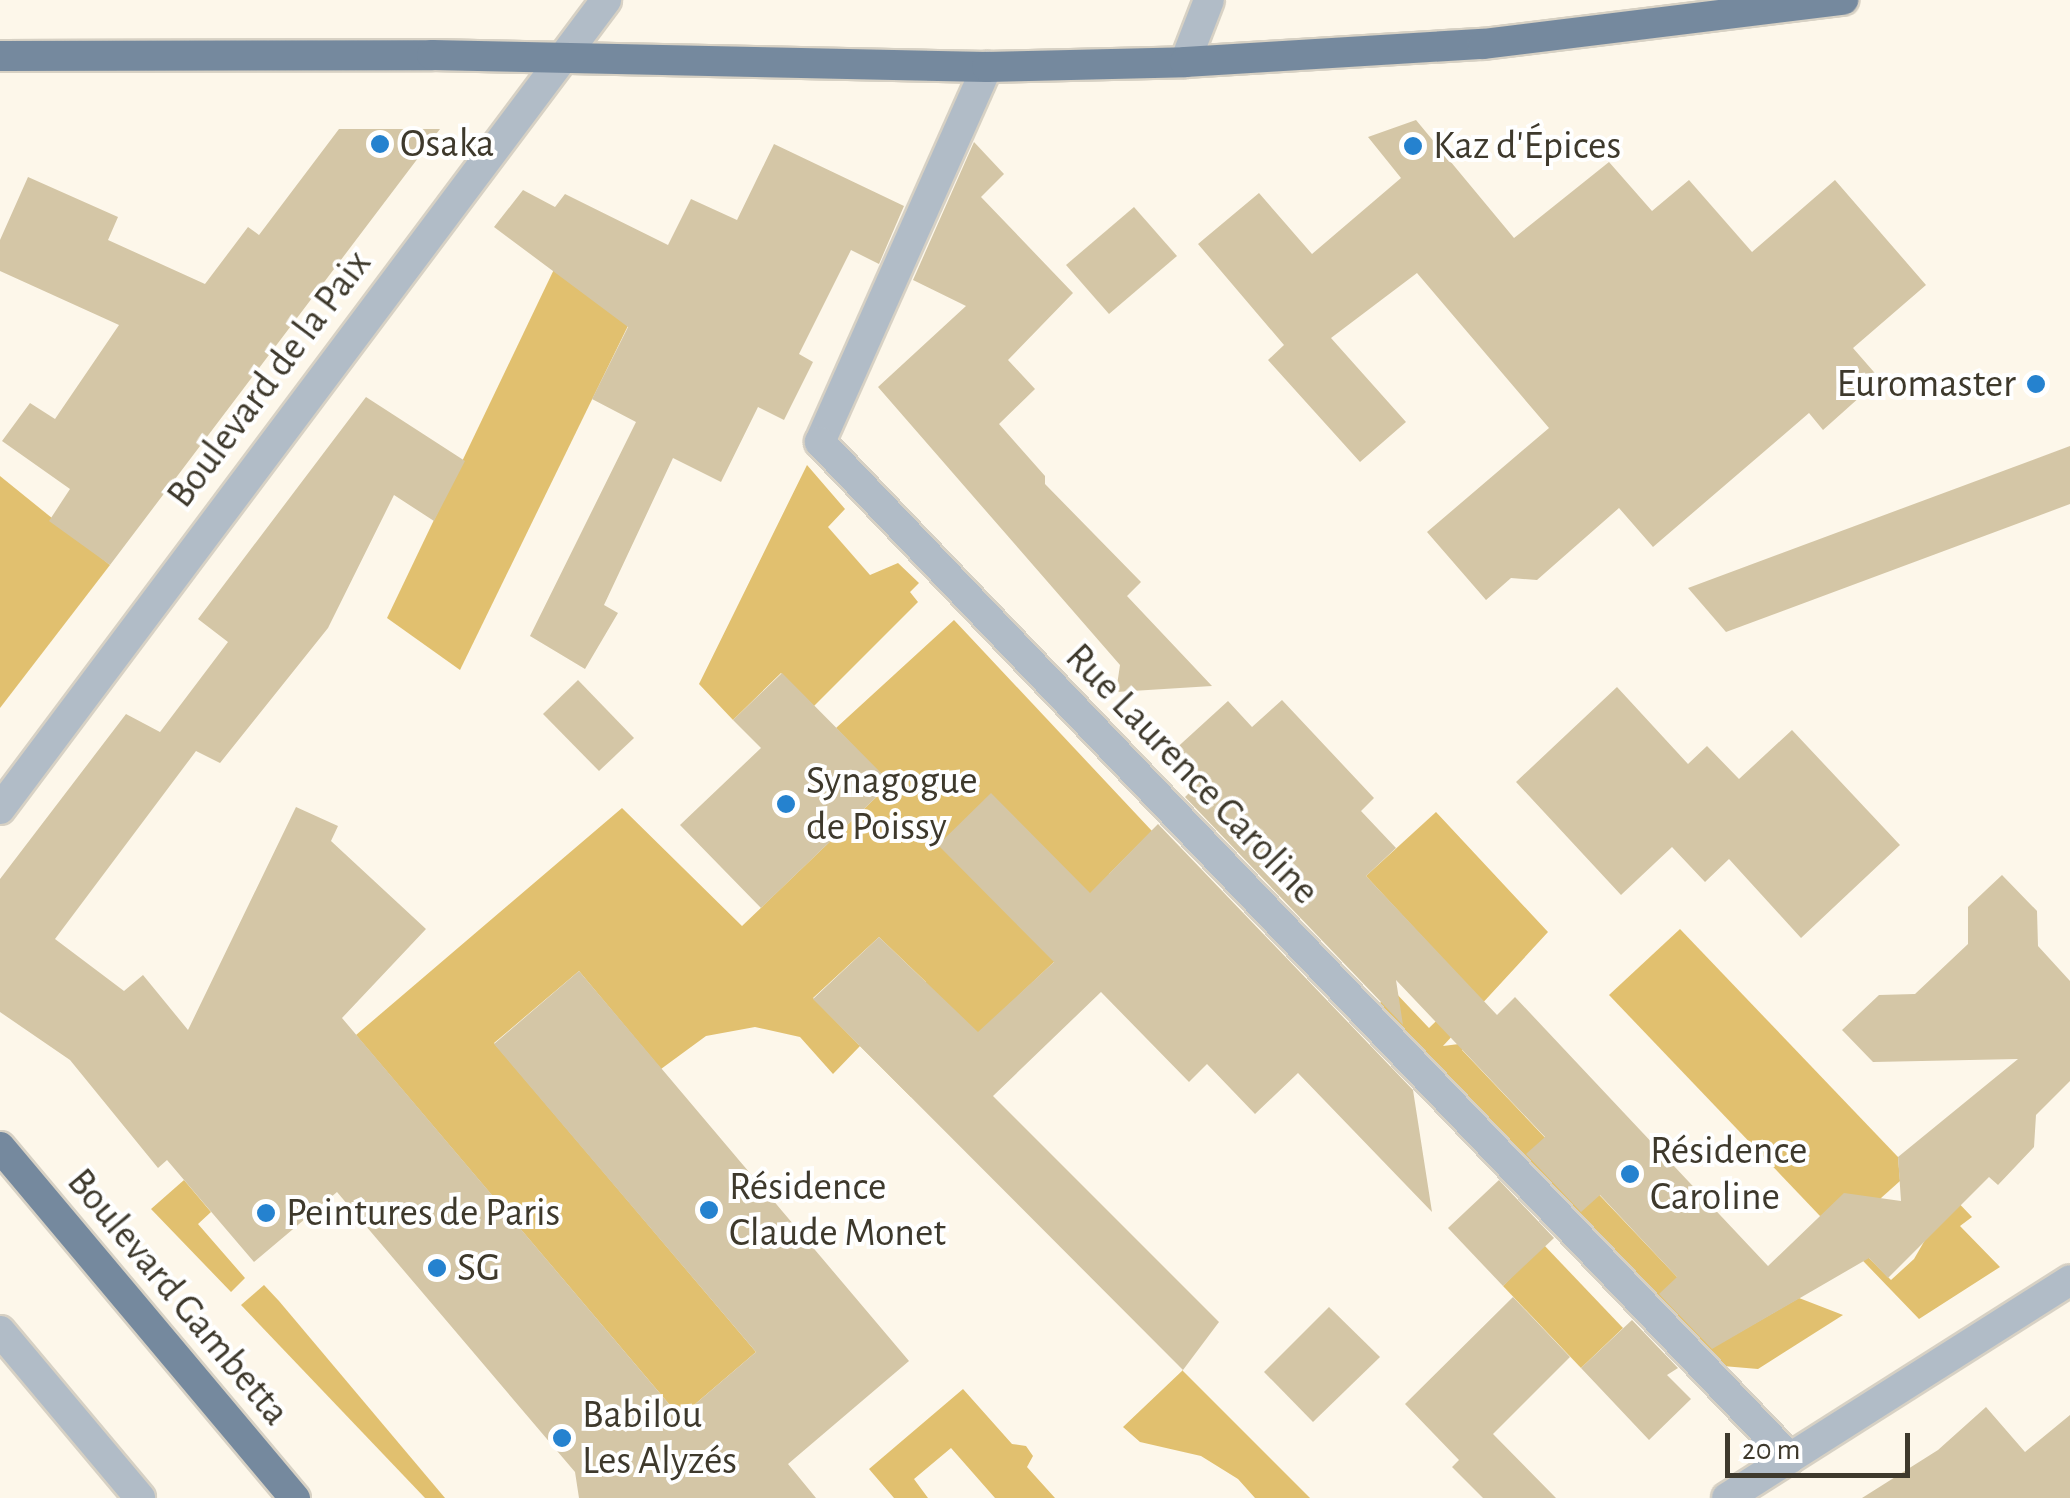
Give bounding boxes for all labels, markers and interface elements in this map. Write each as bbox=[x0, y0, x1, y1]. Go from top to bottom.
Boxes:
place label: Osaka bbox=[400, 120, 495, 168]
place label: Kaz d'Épices bbox=[1433, 122, 1621, 170]
marker: Osaka bbox=[369, 133, 391, 155]
marker: Kaz d'Épices bbox=[1402, 135, 1424, 157]
street label: Boulevard de la Paix bbox=[157, 241, 381, 517]
place label: Euromaster bbox=[1837, 360, 2016, 408]
marker: Euromaster bbox=[2025, 373, 2047, 395]
street label: Rue Laurence Caroline bbox=[1055, 633, 1329, 915]
place label: Synagogue de Poissy bbox=[806, 757, 978, 851]
marker: Synagogue de Poissy bbox=[775, 793, 797, 815]
place label: Résidence Caroline bbox=[1650, 1127, 1807, 1221]
street label: Boulevard Gambetta bbox=[57, 1159, 299, 1435]
place label: Résidence Claude Monet bbox=[729, 1163, 946, 1257]
marker: Résidence Caroline bbox=[1619, 1163, 1641, 1185]
place label: Peintures de Paris bbox=[286, 1189, 560, 1237]
marker: Résidence Claude Monet bbox=[698, 1199, 720, 1221]
marker: Peintures de Paris bbox=[255, 1202, 277, 1224]
place label: SG bbox=[457, 1244, 500, 1292]
marker: SG bbox=[426, 1257, 448, 1279]
place label: Babilou Les Alyzés bbox=[582, 1391, 737, 1485]
scale bar bbox=[1730, 1413, 1915, 1475]
marker: Babilou Les Alyzés bbox=[551, 1427, 573, 1449]
text: 20 m bbox=[1742, 1435, 1800, 1465]

